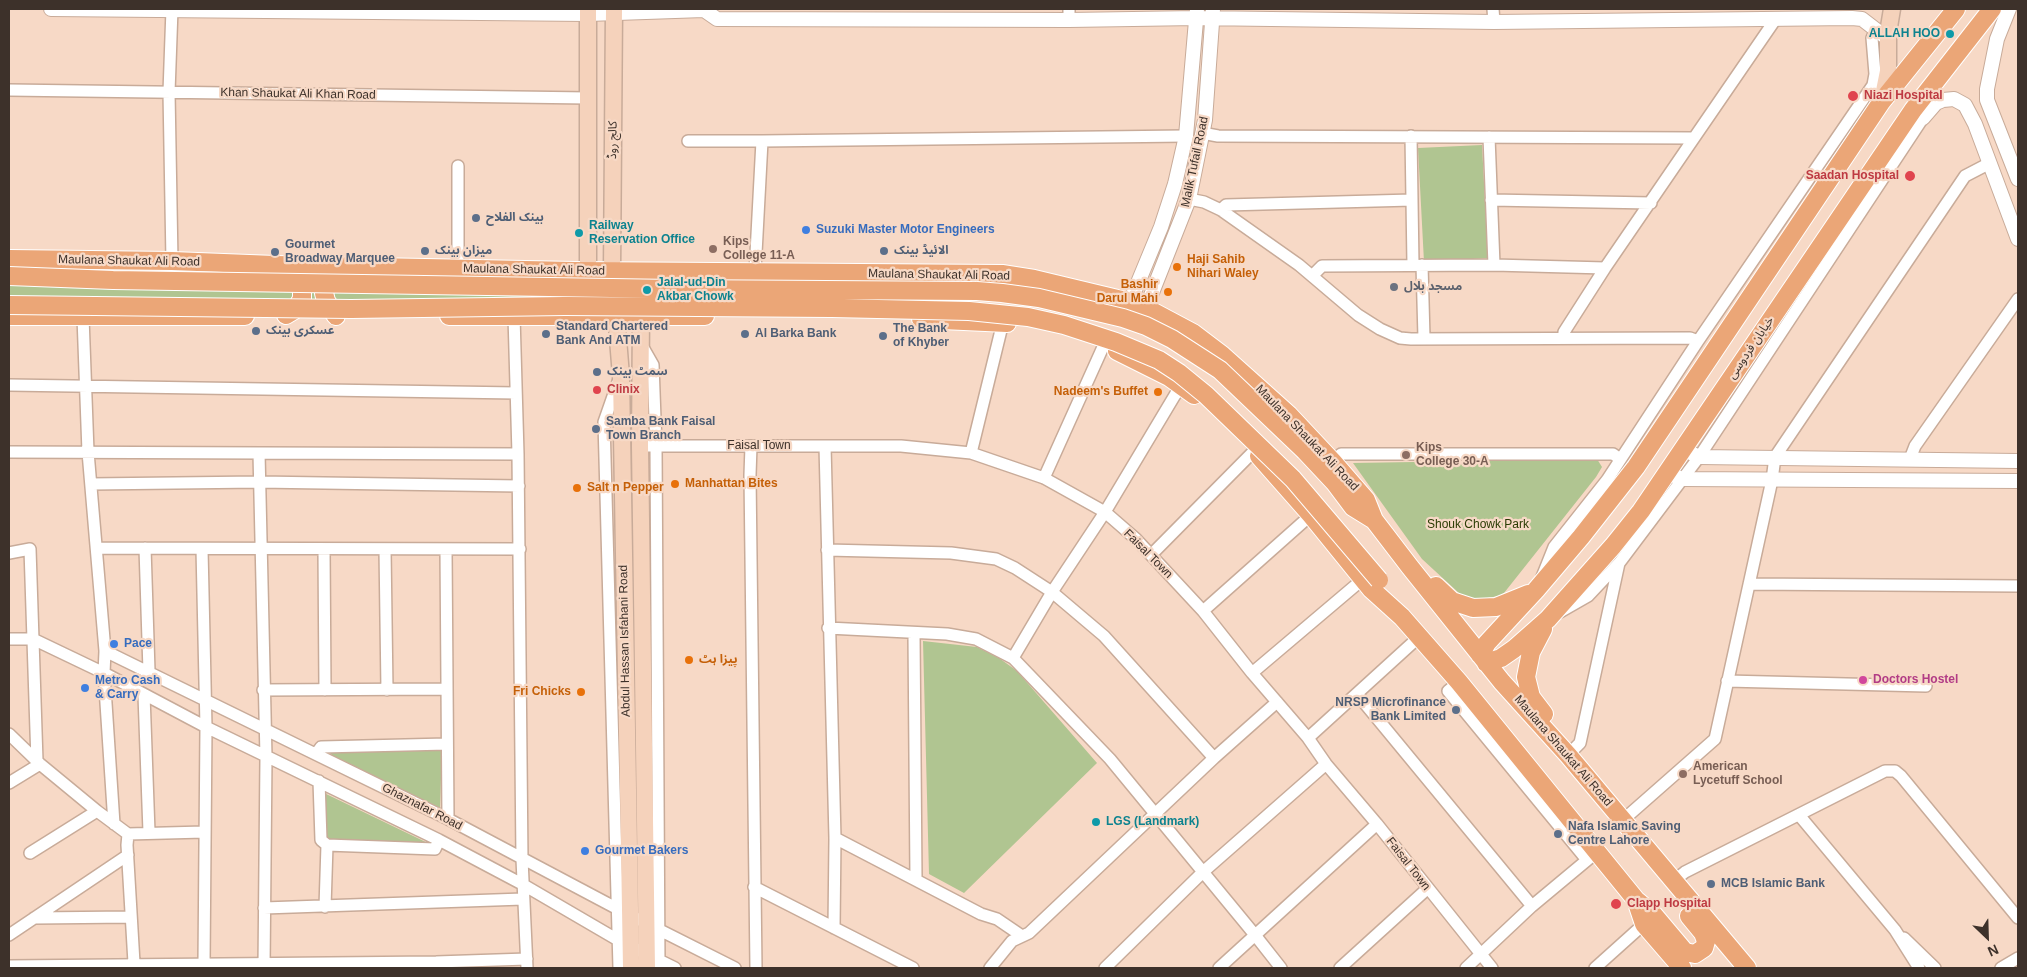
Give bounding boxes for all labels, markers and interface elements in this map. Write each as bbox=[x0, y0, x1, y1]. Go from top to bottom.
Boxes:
place label: ALLAH HOO bbox=[1869, 27, 1940, 41]
marker: ALLAH HOO bbox=[1944, 28, 1956, 40]
street label: Khan Shaukat Ali Khan Road bbox=[220, 85, 376, 103]
marker: Niazi Hospital bbox=[1846, 89, 1860, 103]
place label: Niazi Hospital bbox=[1864, 89, 1943, 103]
street label: Malik Tufail Road bbox=[1178, 115, 1212, 209]
street label: کالج روڈ bbox=[605, 121, 621, 159]
place label: Saadan Hospital bbox=[1806, 169, 1899, 183]
marker: Saadan Hospital bbox=[1903, 169, 1917, 183]
place label: بینک الفلاح bbox=[486, 211, 544, 225]
marker: بینک الفلاح bbox=[470, 212, 482, 224]
place label: Railway Reservation Office bbox=[589, 219, 695, 247]
place label: Suzuki Master Motor Engineers bbox=[816, 223, 995, 237]
marker: Suzuki Master Motor Engineers bbox=[800, 224, 812, 236]
marker: Railway Reservation Office bbox=[573, 227, 585, 239]
place label: Kips College 11-A bbox=[723, 235, 795, 263]
place label: Gourmet Broadway Marquee bbox=[285, 238, 395, 266]
marker: Kips College 11-A bbox=[707, 243, 719, 255]
place label: میزان بینک bbox=[435, 244, 492, 258]
place label: الائیڈ بینک bbox=[894, 244, 949, 258]
marker: میزان بینک bbox=[419, 245, 431, 257]
marker: الائیڈ بینک bbox=[878, 245, 890, 257]
marker: Gourmet Broadway Marquee bbox=[269, 246, 281, 258]
street label: Maulana Shaukat Ali Road bbox=[58, 253, 200, 269]
place label: Haji Sahib Nihari Waley bbox=[1187, 253, 1259, 281]
marker: Haji Sahib Nihari Waley bbox=[1171, 261, 1183, 273]
street label: Maulana Shaukat Ali Road bbox=[463, 262, 605, 278]
street label: Maulana Shaukat Ali Road bbox=[868, 267, 1010, 283]
place label: Jalal-ud-Din Akbar Chowk bbox=[657, 276, 734, 304]
place label: Bashir Darul Mahi bbox=[1097, 278, 1158, 306]
place label: مسجد بلال bbox=[1404, 280, 1462, 294]
marker: مسجد بلال bbox=[1388, 281, 1400, 293]
marker: Jalal-ud-Din Akbar Chowk bbox=[641, 284, 653, 296]
marker: Bashir Darul Mahi bbox=[1162, 286, 1174, 298]
street label: خیابان فردوسی bbox=[1725, 314, 1777, 382]
place label: Standard Chartered Bank And ATM bbox=[556, 320, 668, 348]
place label: The Bank of Khyber bbox=[893, 322, 949, 350]
place label: عسکری بینک bbox=[266, 324, 334, 338]
marker: عسکری بینک bbox=[250, 325, 262, 337]
place label: Al Barka Bank bbox=[755, 327, 836, 341]
marker: Standard Chartered Bank And ATM bbox=[540, 328, 552, 340]
marker: Al Barka Bank bbox=[739, 328, 751, 340]
marker: The Bank of Khyber bbox=[877, 330, 889, 342]
place label: سمٹ بینک bbox=[607, 365, 668, 379]
marker: سمٹ بینک bbox=[591, 366, 603, 378]
street label: Maulana Shaukat Ali Road bbox=[1252, 382, 1362, 494]
place label: Clinix bbox=[607, 383, 640, 397]
marker: Clinix bbox=[591, 384, 603, 396]
place label: Nadeem's Buffet bbox=[1054, 385, 1148, 399]
marker: Nadeem's Buffet bbox=[1152, 386, 1164, 398]
place label: Samba Bank Faisal Town Branch bbox=[606, 415, 715, 443]
marker: Samba Bank Faisal Town Branch bbox=[590, 423, 602, 435]
street label: Faisal Town bbox=[727, 439, 791, 453]
place label: Kips College 30-A bbox=[1416, 441, 1489, 469]
marker: Kips College 30-A bbox=[1400, 449, 1412, 461]
place label: Manhattan Bites bbox=[685, 477, 778, 491]
marker: Manhattan Bites bbox=[669, 478, 681, 490]
place label: Salt n Pepper bbox=[587, 481, 664, 495]
marker: Salt n Pepper bbox=[571, 482, 583, 494]
park label: Shouk Chowk Park bbox=[1427, 518, 1529, 532]
street label: Faisal Town bbox=[1121, 527, 1175, 581]
street label: Abdul Hassan Isfahani Road bbox=[616, 565, 634, 717]
place label: Pace bbox=[124, 637, 152, 651]
marker: Pace bbox=[108, 638, 120, 650]
place label: پیزا ہٹ bbox=[699, 653, 737, 667]
marker: پیزا ہٹ bbox=[683, 654, 695, 666]
place label: Doctors Hostel bbox=[1873, 673, 1958, 687]
place label: Metro Cash & Carry bbox=[95, 674, 160, 702]
marker: Doctors Hostel bbox=[1857, 674, 1869, 686]
marker: Metro Cash & Carry bbox=[79, 682, 91, 694]
place label: Fri Chicks bbox=[513, 685, 571, 699]
marker: Fri Chicks bbox=[575, 686, 587, 698]
street label: Maulana Shaukat Ali Road bbox=[1511, 693, 1615, 809]
place label: NRSP Microfinance Bank Limited bbox=[1335, 696, 1446, 724]
marker: NRSP Microfinance Bank Limited bbox=[1450, 704, 1462, 716]
place label: American Lycetuff School bbox=[1693, 760, 1783, 788]
marker: American Lycetuff School bbox=[1677, 768, 1689, 780]
street label: Ghaznafar Road bbox=[380, 781, 464, 833]
place label: LGS (Landmark) bbox=[1106, 815, 1199, 829]
marker: LGS (Landmark) bbox=[1090, 816, 1102, 828]
place label: Nafa Islamic Saving Centre Lahore bbox=[1568, 820, 1681, 848]
marker: Nafa Islamic Saving Centre Lahore bbox=[1552, 828, 1564, 840]
street label: Faisal Town bbox=[1383, 835, 1433, 893]
place label: Gourmet Bakers bbox=[595, 844, 688, 858]
marker: Gourmet Bakers bbox=[579, 845, 591, 857]
place label: MCB Islamic Bank bbox=[1721, 877, 1825, 891]
marker: MCB Islamic Bank bbox=[1705, 878, 1717, 890]
marker: Clapp Hospital bbox=[1609, 897, 1623, 911]
place label: Clapp Hospital bbox=[1627, 897, 1711, 911]
north arrow bbox=[1962, 912, 2012, 962]
text: N bbox=[1985, 941, 2001, 960]

